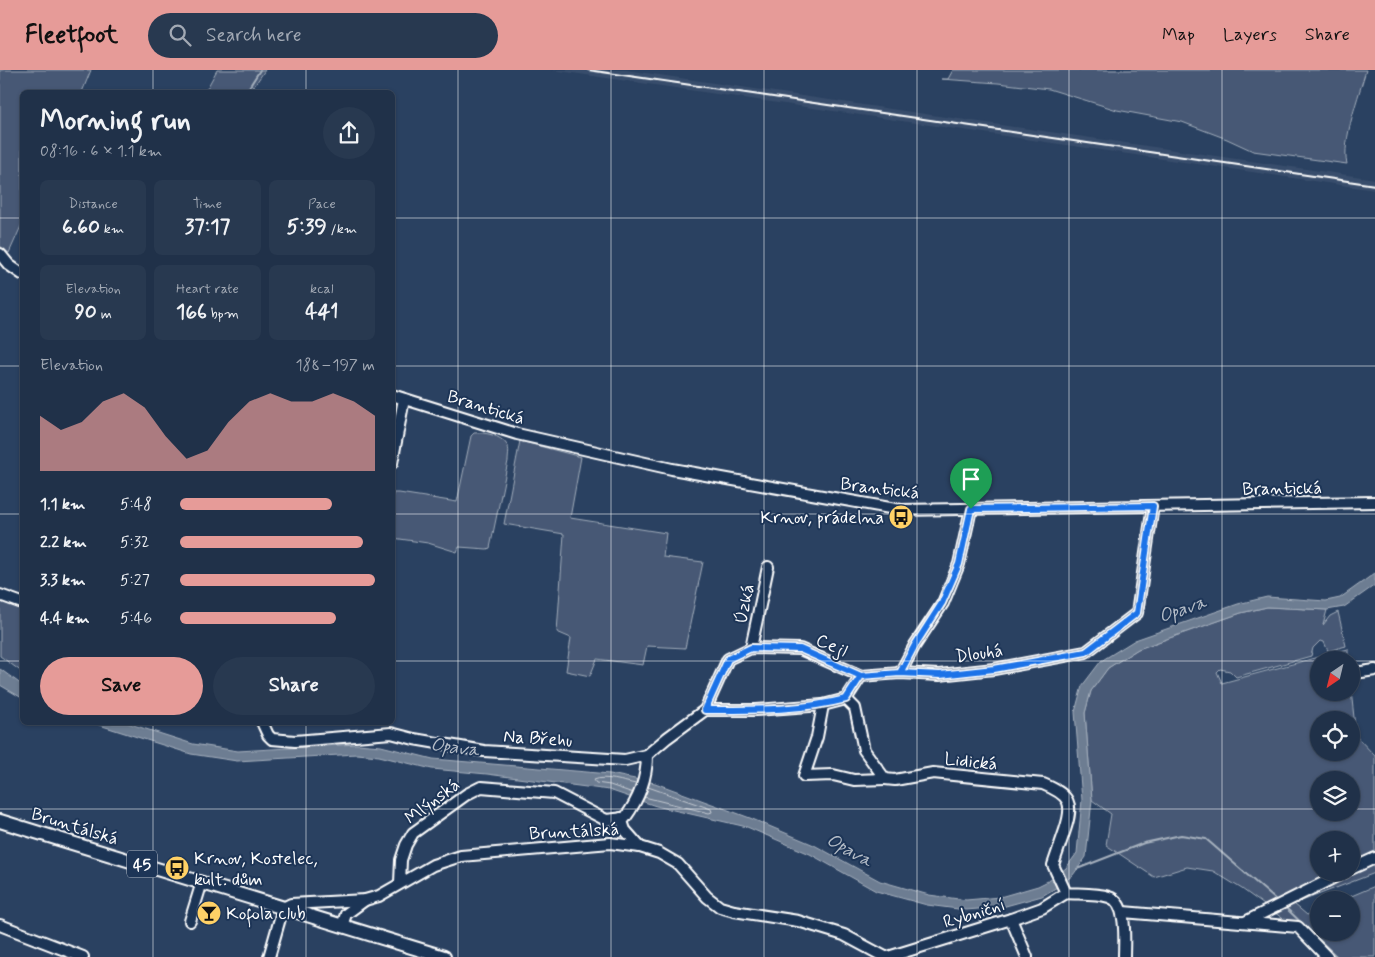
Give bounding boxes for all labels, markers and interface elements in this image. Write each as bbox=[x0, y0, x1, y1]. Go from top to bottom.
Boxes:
search box bbox=[148, 13, 498, 58]
text: Fleetfoot bbox=[25, 20, 118, 51]
icon: search bbox=[166, 21, 194, 49]
text: Search here bbox=[206, 23, 302, 48]
text: Map bbox=[1162, 23, 1195, 47]
text: Layers bbox=[1223, 23, 1277, 47]
text: Share bbox=[1305, 23, 1350, 47]
text: Morning run bbox=[40, 103, 191, 140]
button: share bbox=[323, 107, 375, 159]
text: 08:16 · 6 × 1.1 km bbox=[40, 141, 162, 162]
text: Distance bbox=[69, 195, 118, 213]
text: Time bbox=[193, 195, 222, 213]
text: Pace bbox=[308, 195, 336, 213]
text: 6.60 bbox=[62, 213, 100, 241]
text: 37:17 bbox=[185, 213, 230, 241]
text: 5:39 bbox=[287, 213, 327, 241]
text: km bbox=[100, 220, 124, 238]
text: /km bbox=[327, 220, 357, 238]
text: Elevation bbox=[66, 280, 121, 298]
text: Heart rate bbox=[176, 280, 239, 298]
text: kcal bbox=[310, 280, 334, 298]
text: 90 bbox=[75, 298, 97, 326]
text: 166 bbox=[176, 298, 207, 326]
text: 441 bbox=[305, 298, 338, 326]
text: m bbox=[97, 305, 112, 323]
text: bpm bbox=[207, 305, 239, 323]
text: Elevation bbox=[40, 355, 103, 376]
text: 188–197 m bbox=[295, 355, 375, 376]
street label: Brantická bbox=[444, 385, 527, 431]
pin bbox=[950, 458, 992, 509]
icon: arrive bbox=[957, 465, 985, 493]
street label: Brantická bbox=[839, 472, 921, 506]
street label: Brantická bbox=[1242, 476, 1322, 502]
text: 1.1 km bbox=[40, 494, 85, 515]
text: 5:48 bbox=[120, 494, 152, 515]
bus stop icon: Krnov, prádelna bbox=[888, 504, 914, 530]
place label: Krnov, prádelna bbox=[760, 506, 884, 530]
text: 2.2 km bbox=[40, 532, 87, 553]
text: 5:32 bbox=[120, 532, 150, 553]
text: 3.3 km bbox=[40, 570, 85, 591]
text: 5:27 bbox=[120, 570, 150, 591]
street label: Úzká bbox=[729, 582, 761, 627]
water label: Opava bbox=[1155, 589, 1210, 629]
text: 4.4 km bbox=[40, 608, 90, 629]
text: 5:46 bbox=[120, 608, 152, 629]
street label: Cejl bbox=[812, 628, 851, 663]
street label: Dlouhá bbox=[954, 639, 1004, 669]
north arrow bbox=[1310, 651, 1360, 701]
map controls bbox=[1310, 651, 1360, 941]
button: Save bbox=[40, 657, 203, 715]
button: Share bbox=[213, 657, 375, 715]
button: locate bbox=[1310, 711, 1360, 761]
street label: Na Břehu bbox=[503, 725, 573, 753]
water label: Opava bbox=[429, 732, 481, 763]
street label: Lidická bbox=[943, 747, 999, 777]
button: layers bbox=[1310, 771, 1360, 821]
street label: Mlýnská bbox=[400, 773, 465, 830]
street label: Bruntálská bbox=[28, 802, 121, 852]
street label: Bruntálská bbox=[528, 818, 620, 846]
water label: Opava bbox=[822, 828, 877, 873]
button: + bbox=[1310, 831, 1360, 881]
place label: Krnov, Kostelec, kult. dům bbox=[194, 847, 318, 892]
road number: 45 bbox=[127, 851, 157, 878]
bus stop icon: Krnov, Kostelec, kult. dům bbox=[164, 855, 190, 881]
button: − bbox=[1310, 891, 1360, 941]
street label: Rybniční bbox=[940, 893, 1008, 935]
bar icon: Kofola club bbox=[196, 900, 222, 926]
place label: Kofola club bbox=[226, 902, 306, 928]

